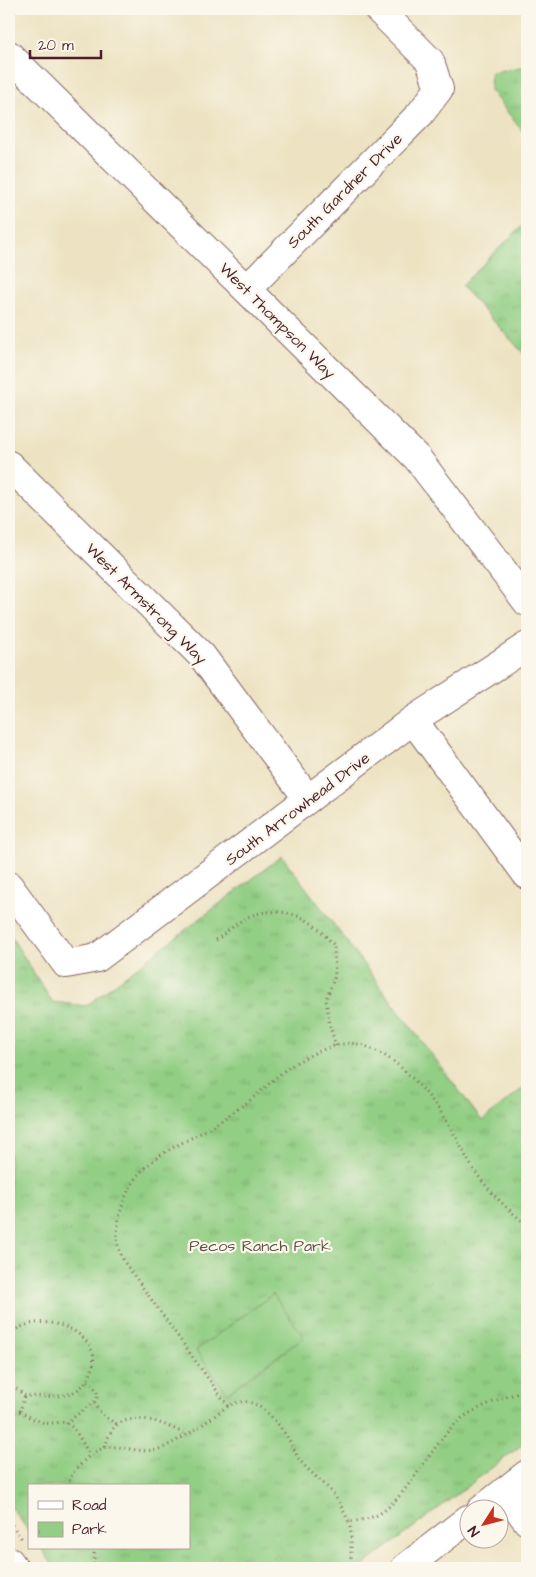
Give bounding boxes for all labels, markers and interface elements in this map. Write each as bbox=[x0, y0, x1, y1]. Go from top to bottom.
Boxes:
scale bar bbox=[30, 28, 101, 60]
text: 20 m bbox=[38, 35, 74, 56]
street label: South Gardner Drive bbox=[282, 128, 408, 253]
street label: West Thompson Way bbox=[214, 258, 340, 385]
street label: West Armstrong Way bbox=[80, 538, 212, 670]
street label: South Arrowhead Drive bbox=[221, 747, 375, 871]
park label: Pecos Ranch Park bbox=[189, 1235, 331, 1257]
legend bbox=[28, 1484, 190, 1550]
text: Road bbox=[72, 1495, 107, 1516]
north arrow bbox=[458, 1500, 508, 1550]
text: Park bbox=[72, 1519, 107, 1540]
text: N bbox=[463, 1521, 485, 1540]

